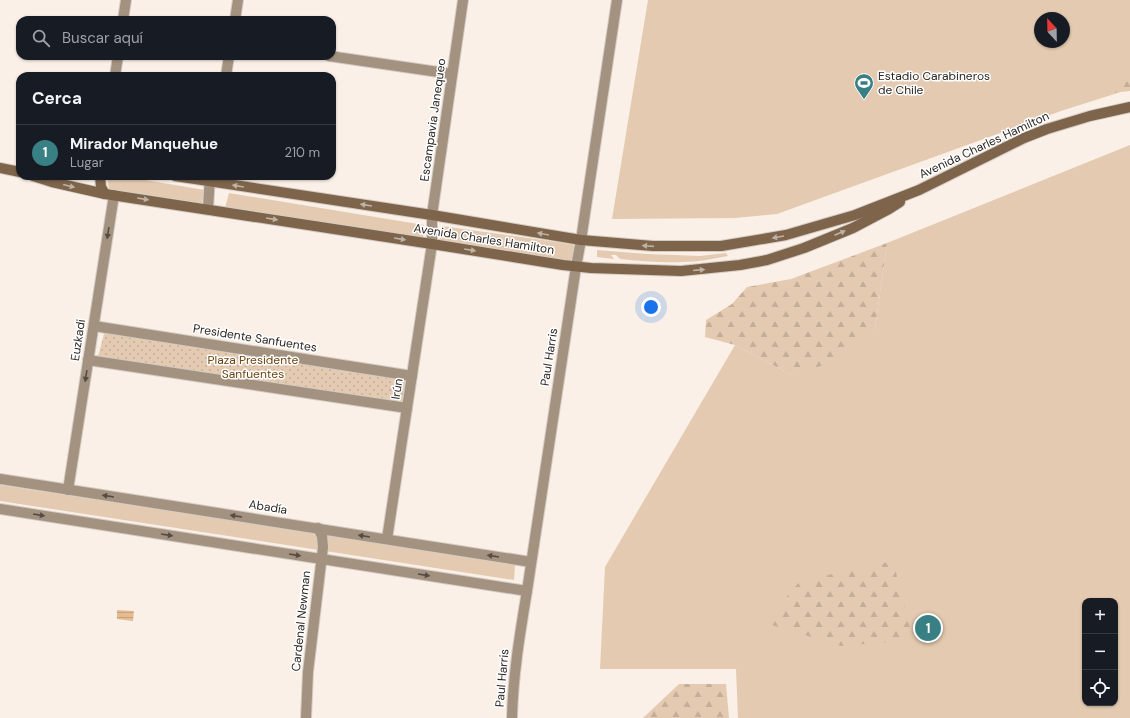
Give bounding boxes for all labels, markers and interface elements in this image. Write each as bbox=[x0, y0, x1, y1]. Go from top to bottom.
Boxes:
north arrow bbox=[1034, 12, 1070, 48]
search box bbox=[16, 16, 336, 60]
icon: search bbox=[30, 27, 52, 49]
text: Buscar aquí bbox=[62, 28, 143, 48]
street label: Escampavia Janequeo bbox=[416, 57, 450, 183]
place label: Estadio Carabineros de Chile bbox=[878, 68, 990, 98]
sports icon: Estadio Carabineros de Chile bbox=[853, 72, 875, 100]
text: Cerca bbox=[32, 87, 82, 109]
street label: Avenida Charles Hamilton bbox=[916, 108, 1052, 182]
text: Mirador Manquehue bbox=[70, 134, 218, 154]
text: 1 bbox=[43, 144, 47, 161]
text: 210 m bbox=[285, 144, 320, 161]
text: Lugar bbox=[70, 154, 103, 171]
one-way arrow bbox=[63, 183, 75, 189]
one-way arrow bbox=[232, 183, 244, 189]
one-way arrow bbox=[137, 196, 149, 202]
one-way arrow bbox=[360, 202, 372, 208]
one-way arrow bbox=[265, 216, 278, 222]
street label: Avenida Charles Hamilton bbox=[413, 220, 555, 258]
one-way arrow bbox=[105, 227, 111, 239]
one-way arrow bbox=[835, 230, 846, 236]
one-way arrow bbox=[537, 231, 549, 237]
one-way arrow bbox=[772, 234, 784, 240]
one-way arrow bbox=[394, 236, 406, 242]
one-way arrow bbox=[642, 242, 654, 249]
one-way arrow bbox=[464, 247, 476, 253]
one-way arrow bbox=[693, 266, 705, 273]
your location bbox=[641, 297, 661, 317]
street label: Euzkadi bbox=[67, 318, 89, 362]
street label: Presidente Sanfuentes bbox=[192, 320, 318, 356]
street label: Paul Harris bbox=[537, 327, 561, 387]
park label: Plaza Presidente Sanfuentes bbox=[208, 352, 299, 382]
one-way arrow bbox=[83, 369, 89, 382]
street label: Irún bbox=[387, 377, 407, 401]
one-way arrow bbox=[101, 493, 114, 499]
street label: Abadía bbox=[248, 496, 288, 518]
one-way arrow bbox=[32, 512, 45, 518]
one-way arrow bbox=[230, 513, 242, 519]
one-way arrow bbox=[161, 532, 173, 538]
one-way arrow bbox=[358, 532, 371, 538]
one-way arrow bbox=[289, 552, 302, 558]
one-way arrow bbox=[487, 552, 499, 558]
street label: Cardenal Newman bbox=[288, 570, 314, 672]
one-way arrow bbox=[418, 572, 430, 578]
map controls bbox=[1082, 598, 1118, 706]
button: + bbox=[1082, 598, 1118, 634]
pin: 1 bbox=[915, 613, 941, 643]
button: − bbox=[1082, 634, 1118, 670]
street label: Paul Harris bbox=[491, 648, 513, 708]
button: locate bbox=[1082, 670, 1118, 706]

